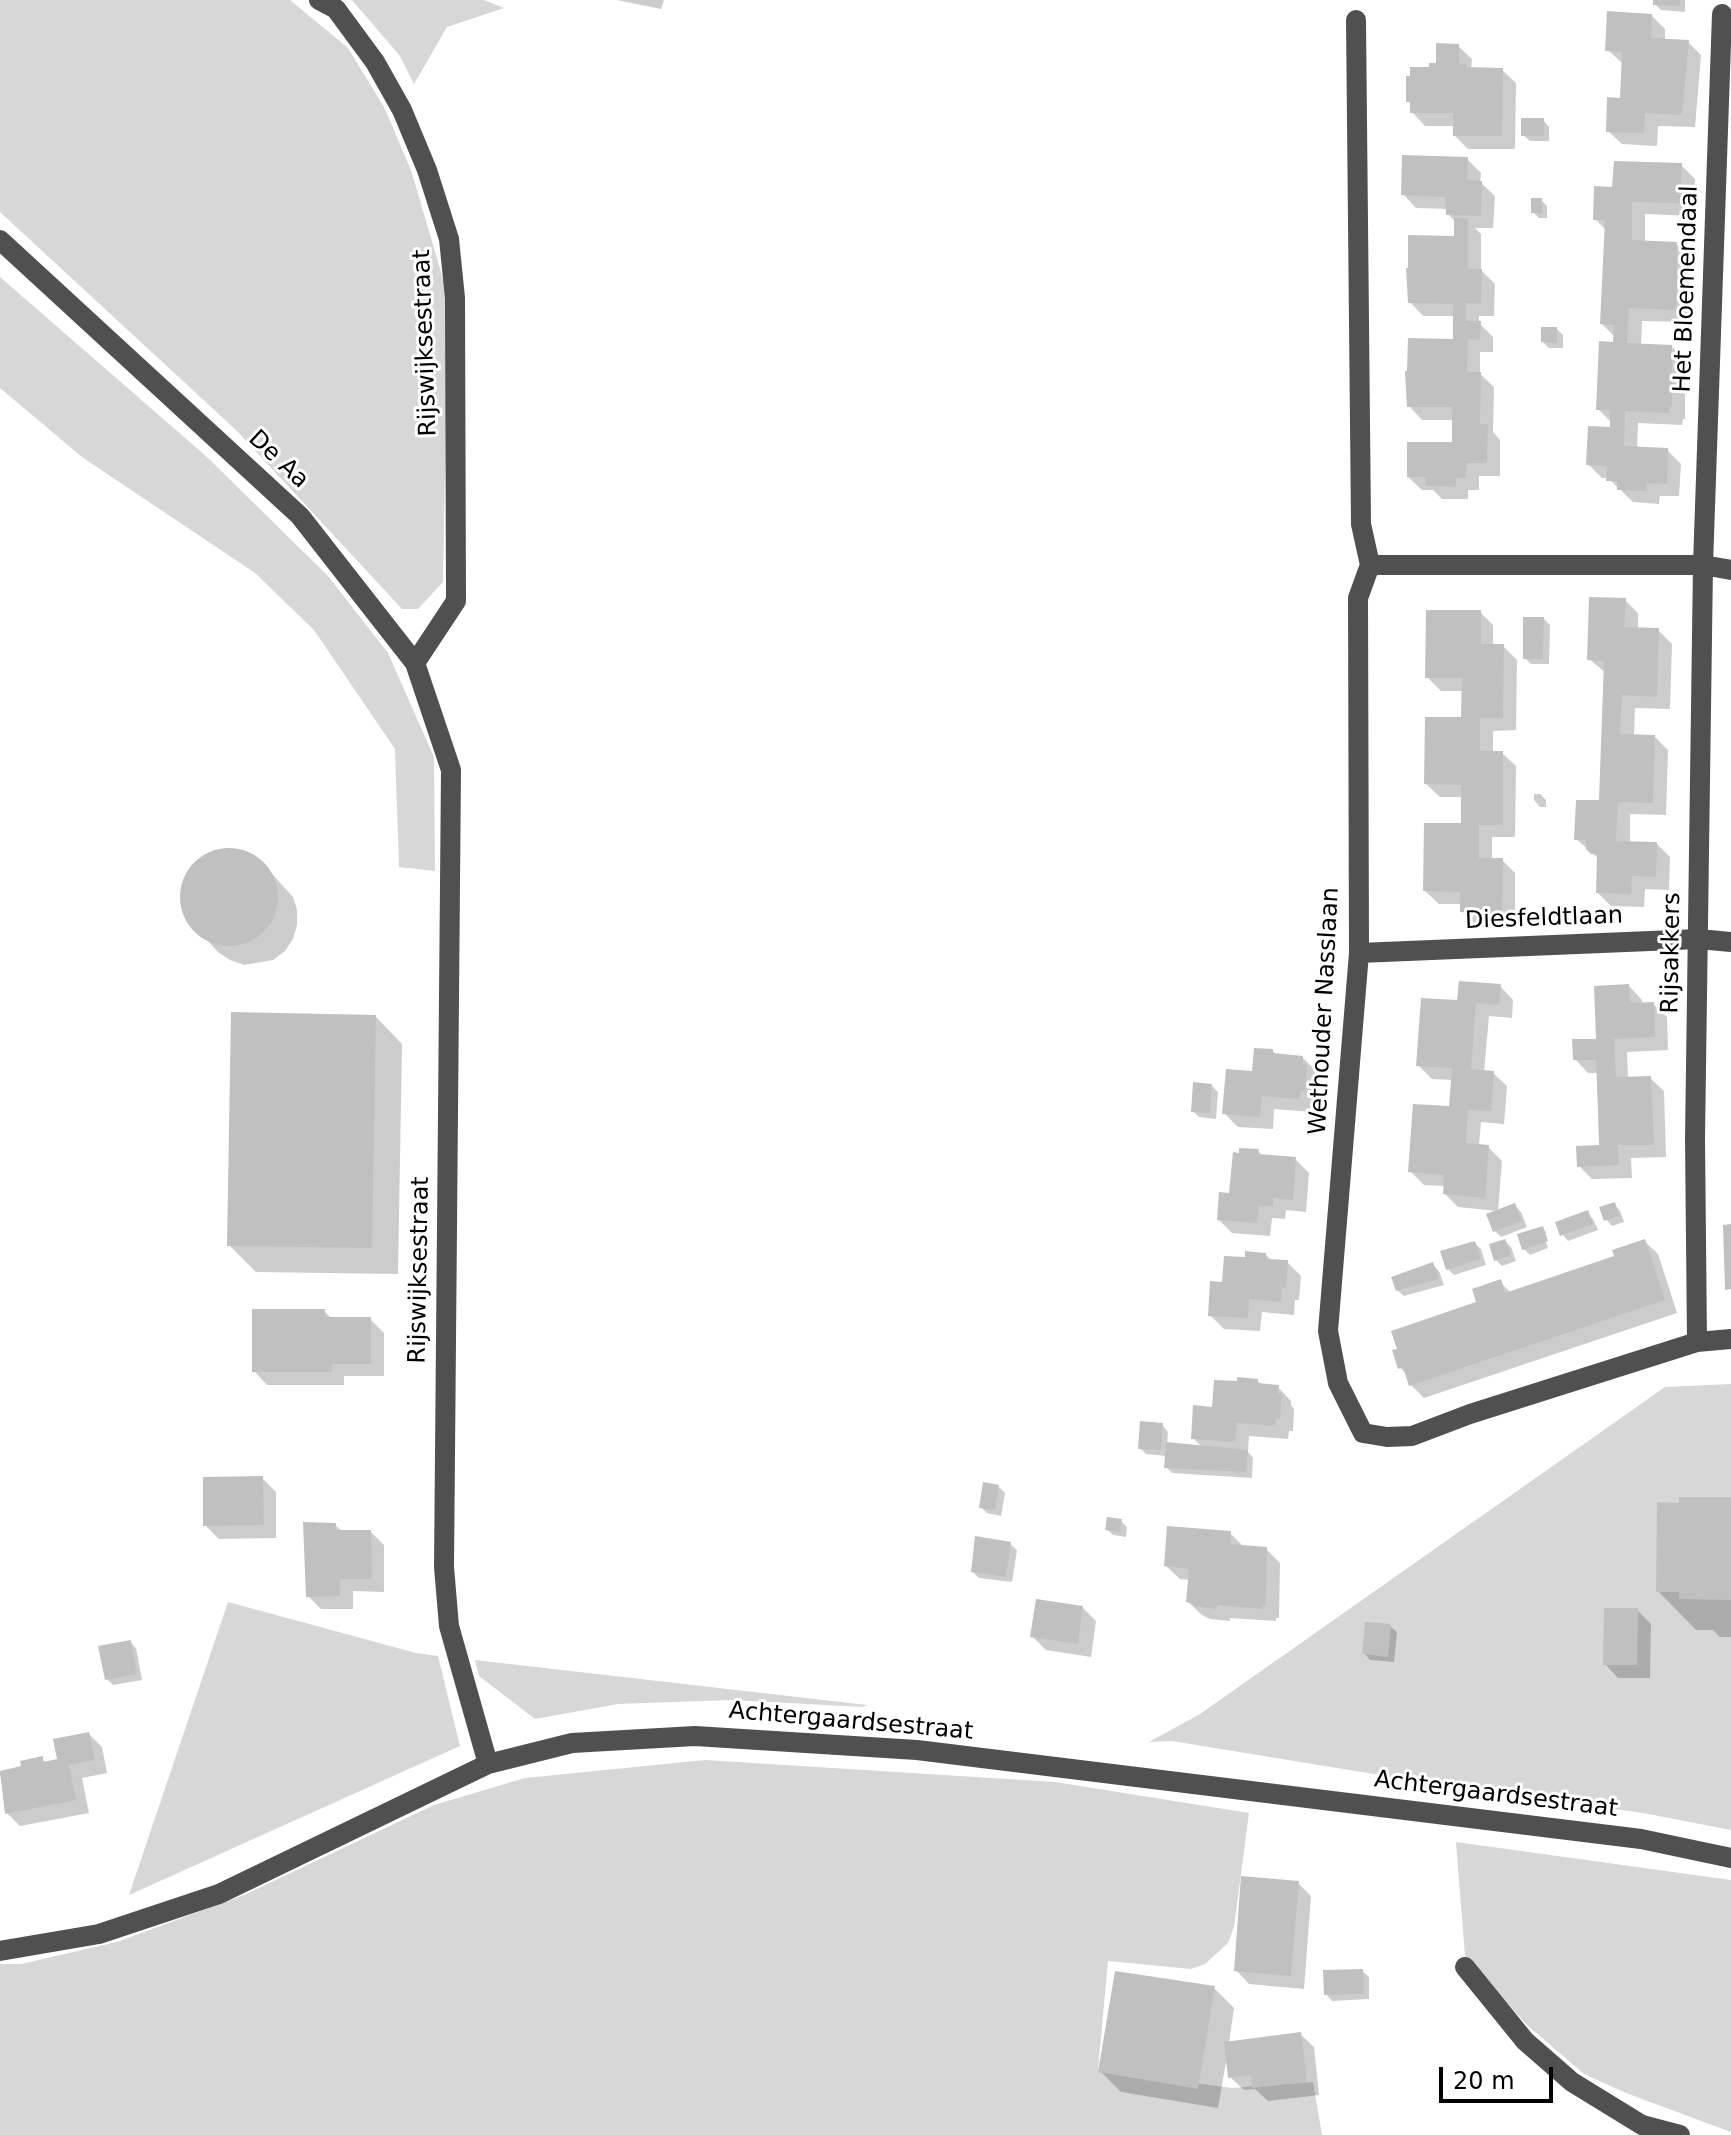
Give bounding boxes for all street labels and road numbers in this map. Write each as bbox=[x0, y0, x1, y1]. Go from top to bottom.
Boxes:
street label: Het Bloemendaal bbox=[1669, 185, 1705, 393]
street label: Rijswijksestraat bbox=[408, 249, 444, 437]
street label: De Aa bbox=[242, 425, 314, 495]
street label: Wethouder Nasslaan bbox=[1304, 886, 1346, 1136]
street label: Rijsakkers bbox=[1657, 892, 1687, 1014]
street label: Diesfeldtlaan bbox=[1464, 902, 1624, 936]
street label: Rijswijksestraat bbox=[404, 1176, 436, 1364]
street label: Achtergaardsestraat bbox=[728, 1697, 974, 1747]
street label: Achtergaardsestraat bbox=[1373, 1766, 1619, 1824]

